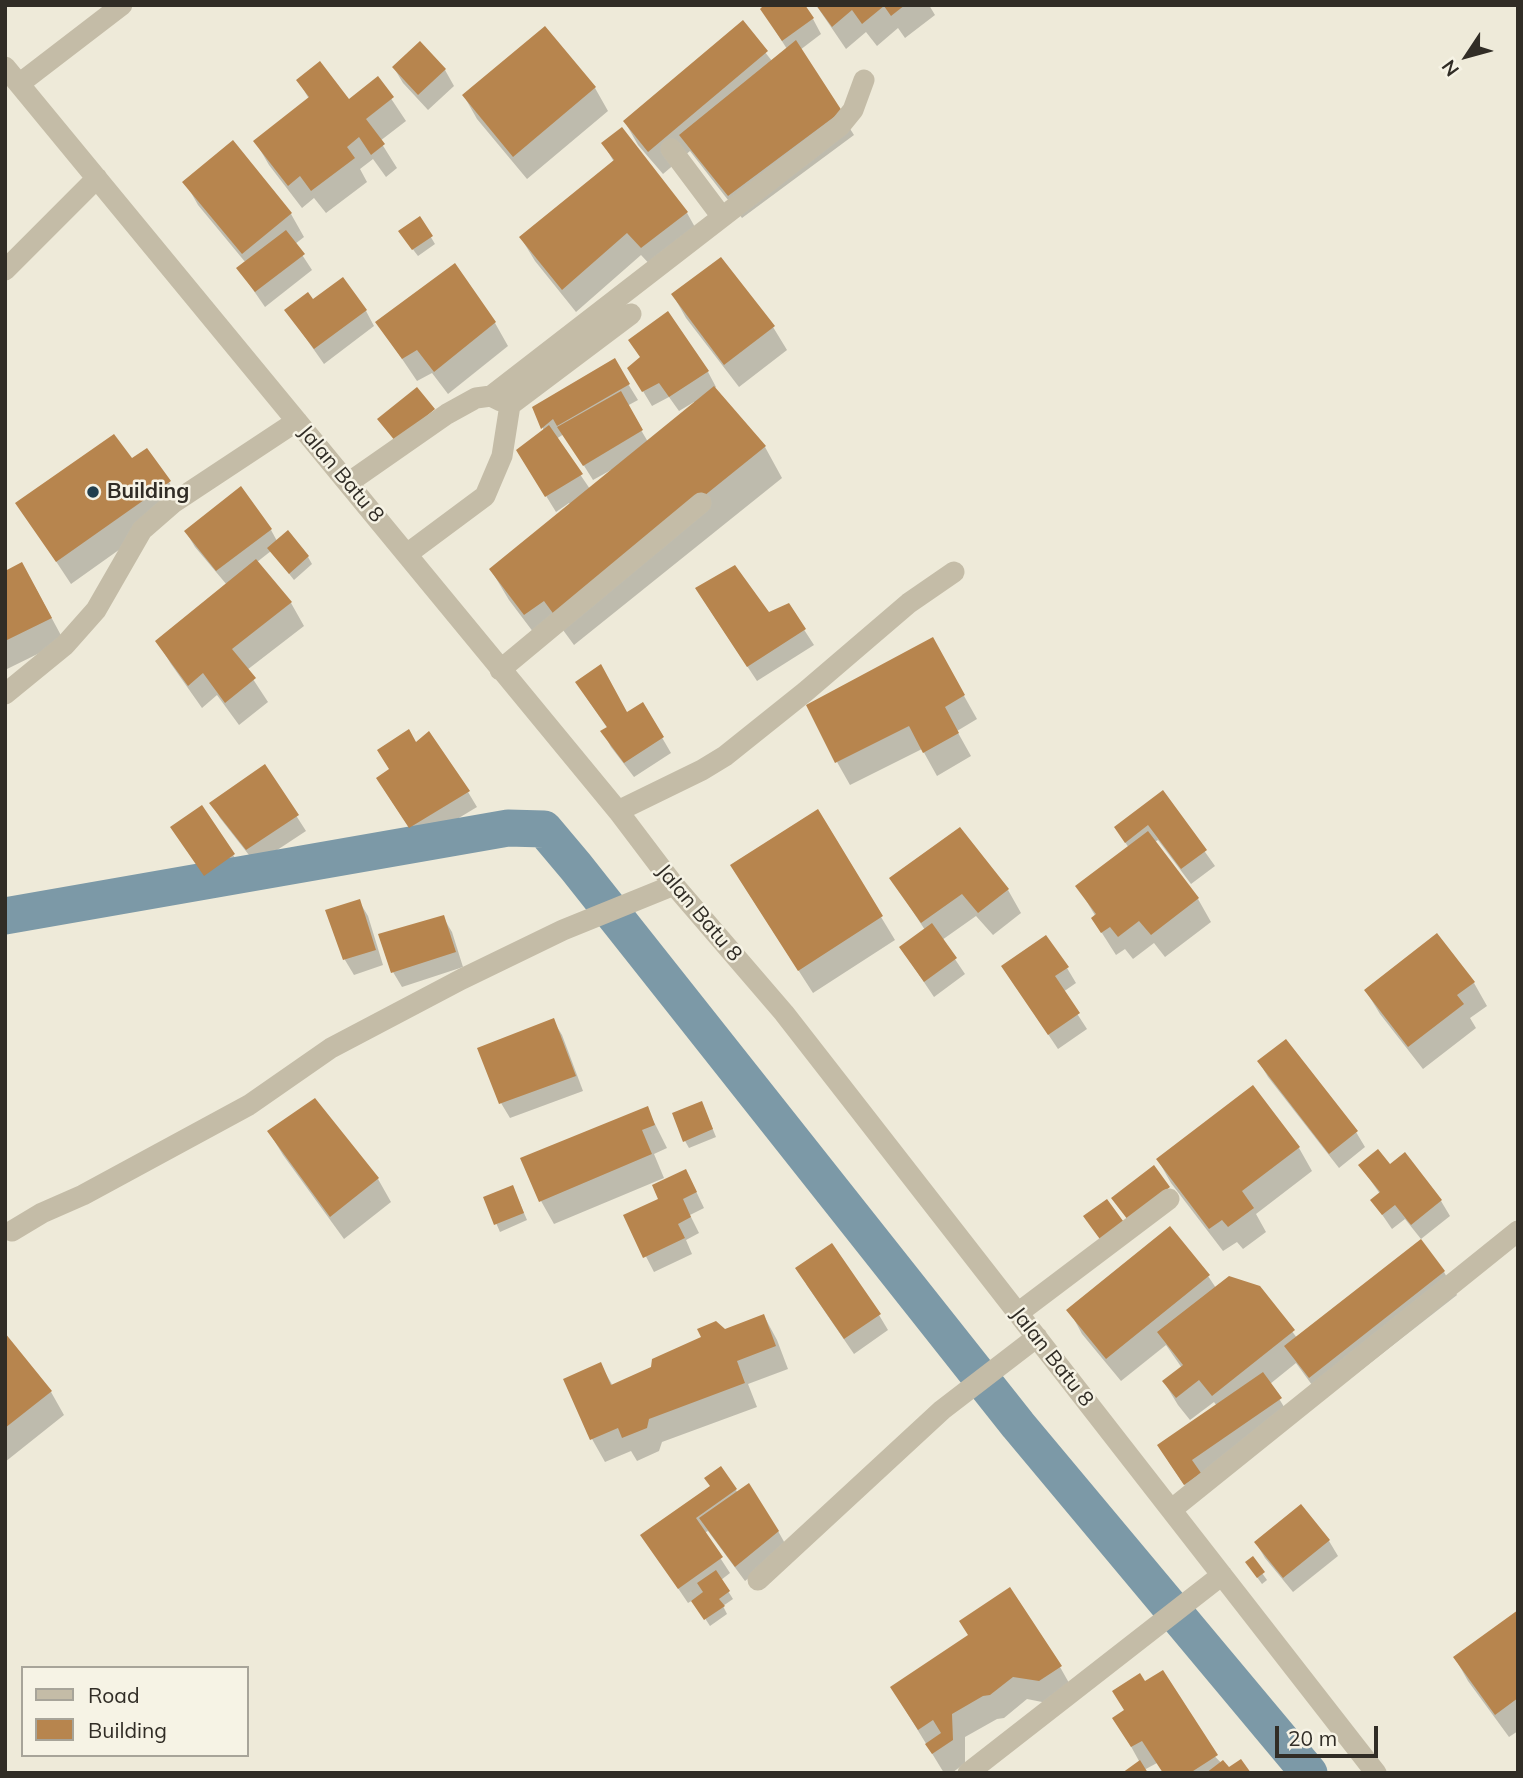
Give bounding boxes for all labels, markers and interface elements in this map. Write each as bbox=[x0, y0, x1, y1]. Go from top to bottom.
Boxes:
north arrow bbox=[1432, 21, 1502, 91]
text: N bbox=[1436, 55, 1464, 81]
street label: Jalan Batu 8 bbox=[293, 420, 389, 528]
place label: Building bbox=[107, 479, 189, 505]
marker: Building bbox=[85, 484, 101, 500]
street label: Jalan Batu 8 bbox=[651, 859, 747, 967]
street label: Jalan Batu 8 bbox=[1005, 1302, 1099, 1412]
legend bbox=[21, 1666, 248, 1757]
text: Road bbox=[88, 1682, 139, 1708]
scale bar bbox=[1278, 1712, 1381, 1756]
text: Building bbox=[88, 1717, 167, 1743]
text: 20 m bbox=[1288, 1725, 1337, 1751]

